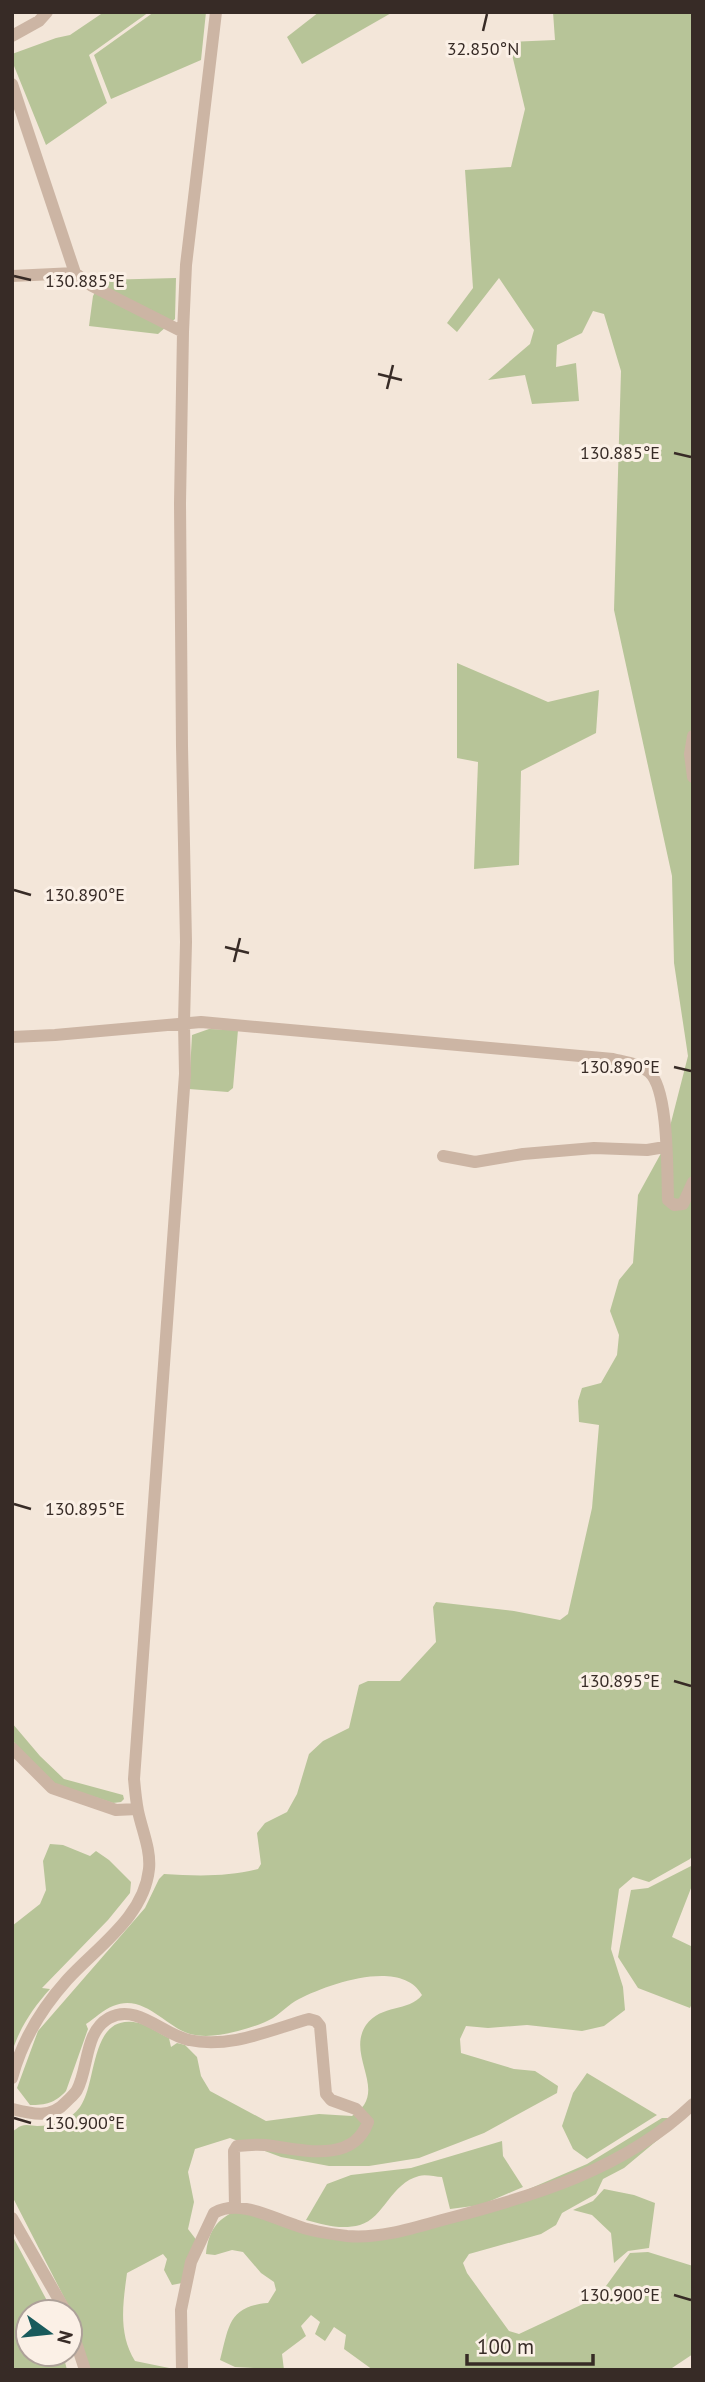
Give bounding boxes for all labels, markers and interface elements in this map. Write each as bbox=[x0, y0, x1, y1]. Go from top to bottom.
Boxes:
text: 32.850°N bbox=[447, 37, 519, 60]
text: 130.885°E bbox=[45, 269, 125, 292]
text: 130.885°E bbox=[580, 441, 660, 464]
text: 130.890°E bbox=[45, 883, 125, 906]
text: 130.890°E bbox=[580, 1055, 660, 1078]
text: 130.895°E bbox=[45, 1497, 125, 1520]
text: 130.895°E bbox=[580, 1669, 660, 1692]
text: 130.900°E bbox=[45, 2111, 125, 2134]
text: 130.900°E bbox=[580, 2283, 660, 2306]
north arrow bbox=[14, 2298, 84, 2368]
scale bar bbox=[467, 2322, 593, 2366]
text: N bbox=[52, 2328, 79, 2347]
text: 100 m bbox=[477, 2333, 534, 2360]

